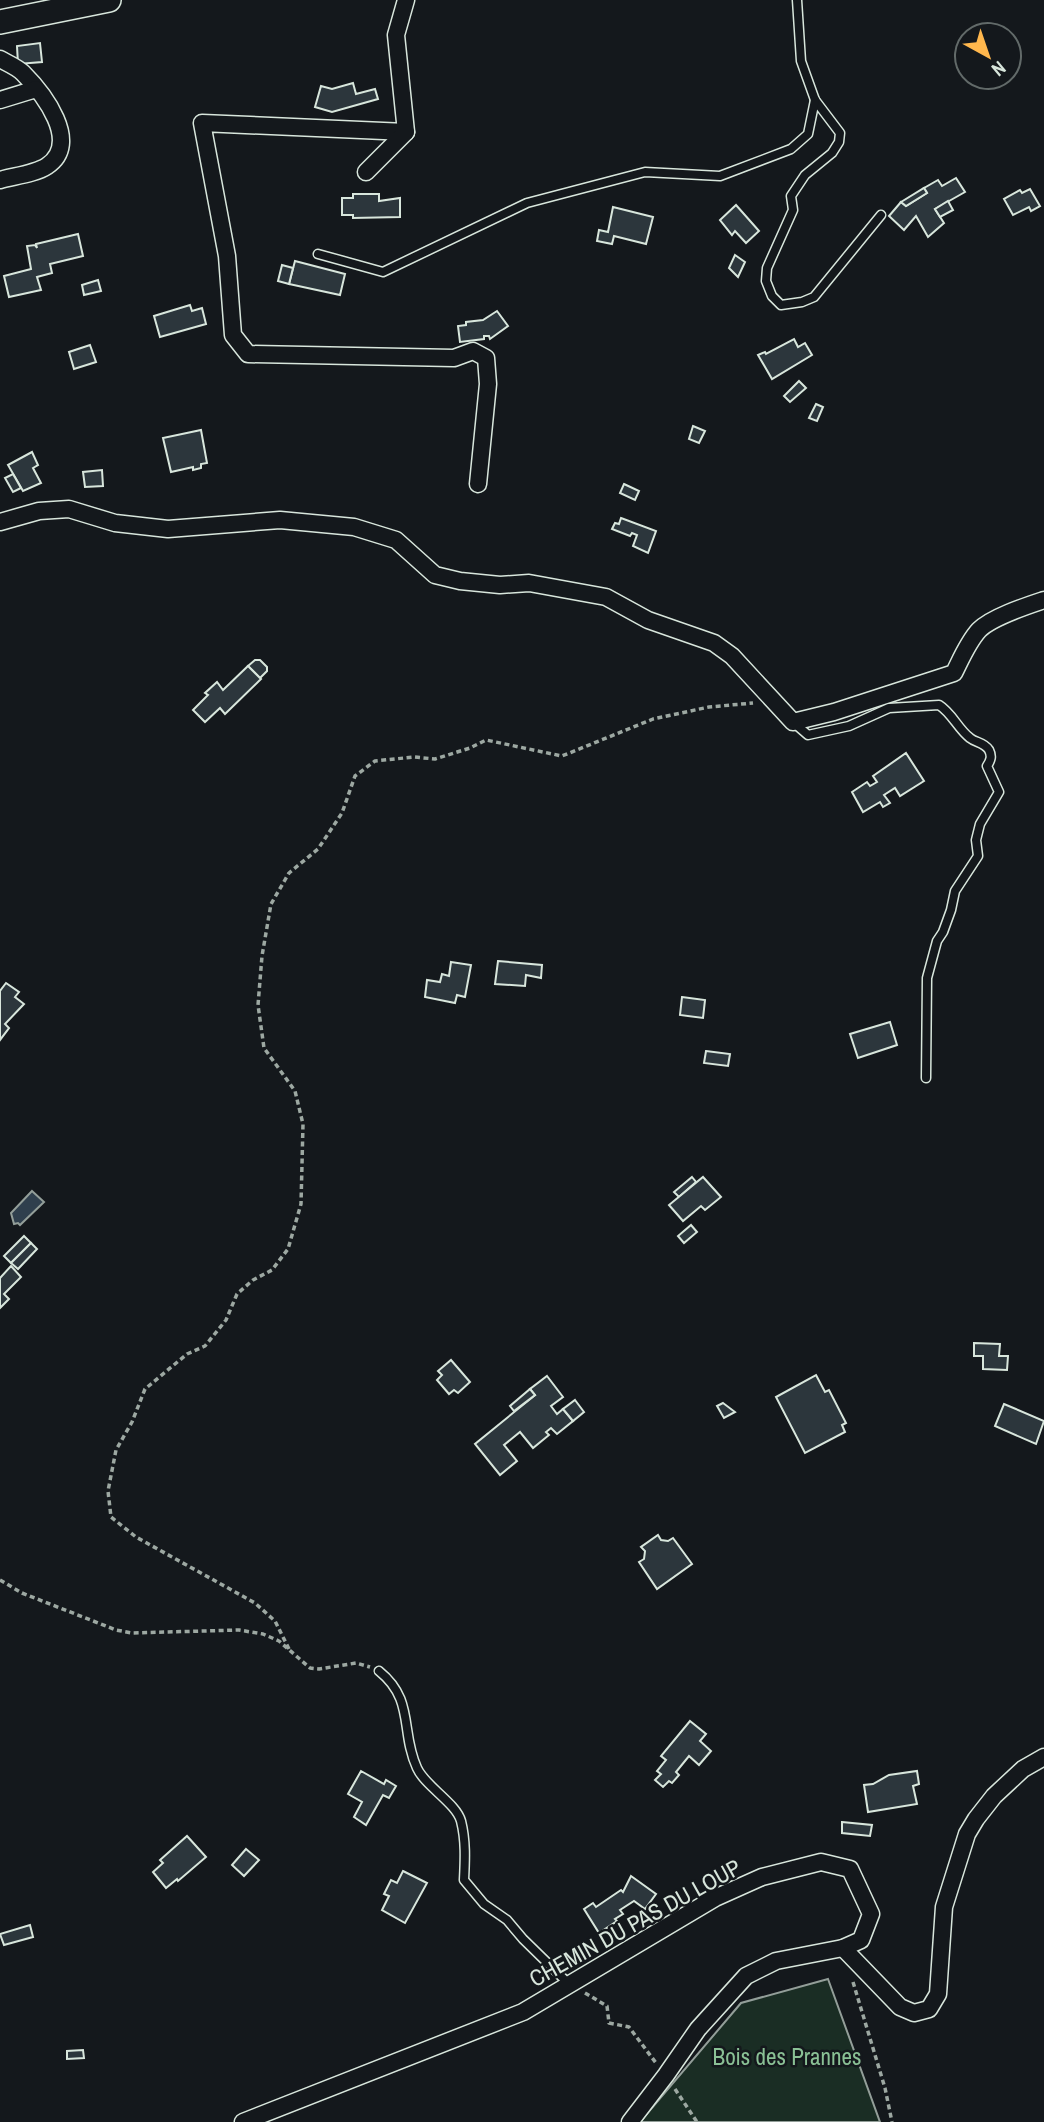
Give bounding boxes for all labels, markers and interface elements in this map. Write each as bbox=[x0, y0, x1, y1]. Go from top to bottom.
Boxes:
north arrow bbox=[953, 21, 1023, 91]
text: N bbox=[986, 55, 1012, 83]
street label: CHEMIN DU PAS DU LOUP bbox=[523, 1851, 746, 1994]
park label: Bois des Prannes bbox=[713, 2041, 861, 2072]

